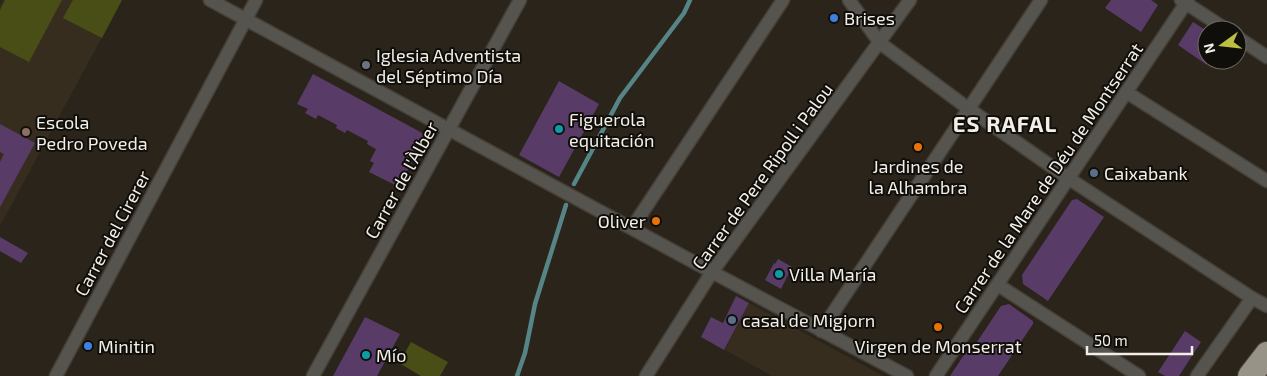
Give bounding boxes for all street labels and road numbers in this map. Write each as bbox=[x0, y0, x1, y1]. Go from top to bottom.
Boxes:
street label: Carrer de la Mare de Déu de Montserrat bbox=[949, 38, 1147, 317]
street label: Carrer de Pere Ripoll i Palou bbox=[687, 79, 837, 273]
street label: Carrer de l'Àlber bbox=[360, 118, 442, 242]
street label: Carrer del Cirerer bbox=[70, 166, 154, 300]

